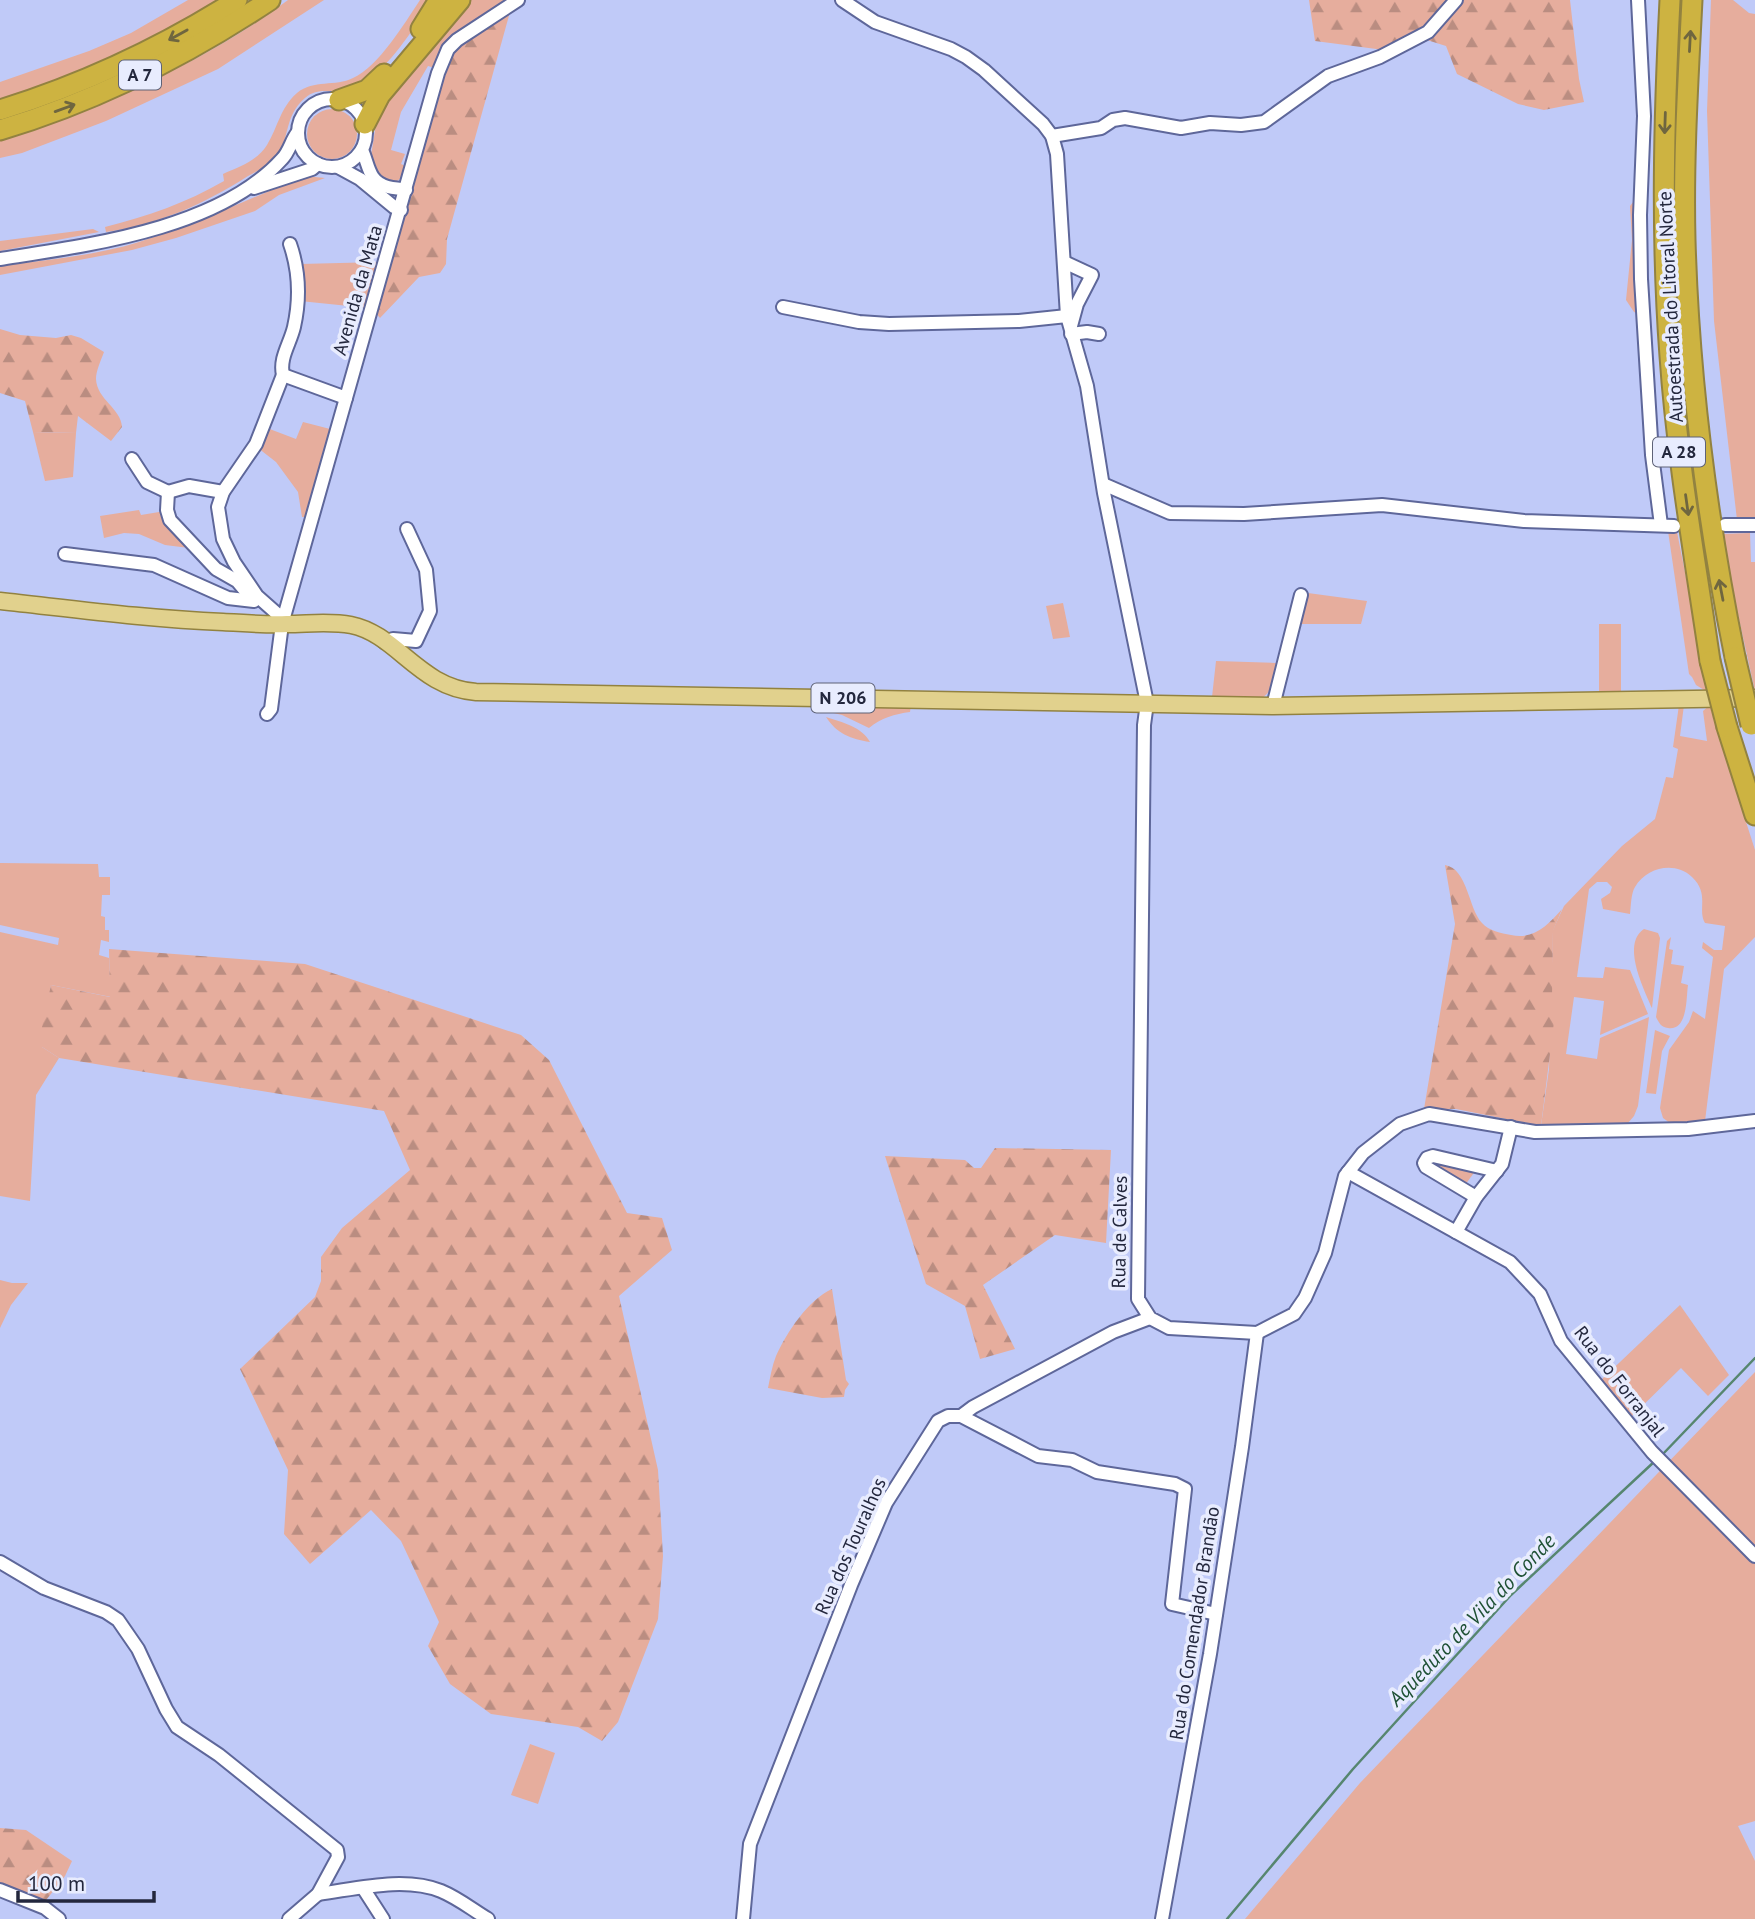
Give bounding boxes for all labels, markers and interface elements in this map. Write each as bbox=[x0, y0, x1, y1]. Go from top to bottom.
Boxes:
one-way arrow bbox=[168, 29, 189, 42]
one-way arrow bbox=[1683, 29, 1696, 52]
road number: A 7 bbox=[119, 60, 161, 90]
one-way arrow bbox=[53, 100, 75, 113]
one-way arrow bbox=[1658, 112, 1671, 135]
street label: Autoestrada do Litoral Norte bbox=[1652, 191, 1688, 423]
street label: Avenida da Mata bbox=[327, 222, 387, 358]
road number: A 28 bbox=[1653, 438, 1705, 466]
one-way arrow bbox=[1681, 493, 1694, 516]
one-way arrow bbox=[1714, 579, 1728, 602]
road number: N 206 bbox=[812, 684, 874, 712]
street label: Rua de Calves bbox=[1106, 1175, 1132, 1289]
street label: Rua do Forranjal bbox=[1569, 1321, 1671, 1442]
street label: Rua dos Touralhos bbox=[809, 1474, 891, 1618]
street label: Rua do Comendador Brandão bbox=[1164, 1505, 1224, 1741]
water label: Aqueduto de Vila do Conde bbox=[1381, 1527, 1561, 1712]
scale bar bbox=[18, 1860, 154, 1904]
text: 100 m bbox=[28, 1870, 85, 1897]

